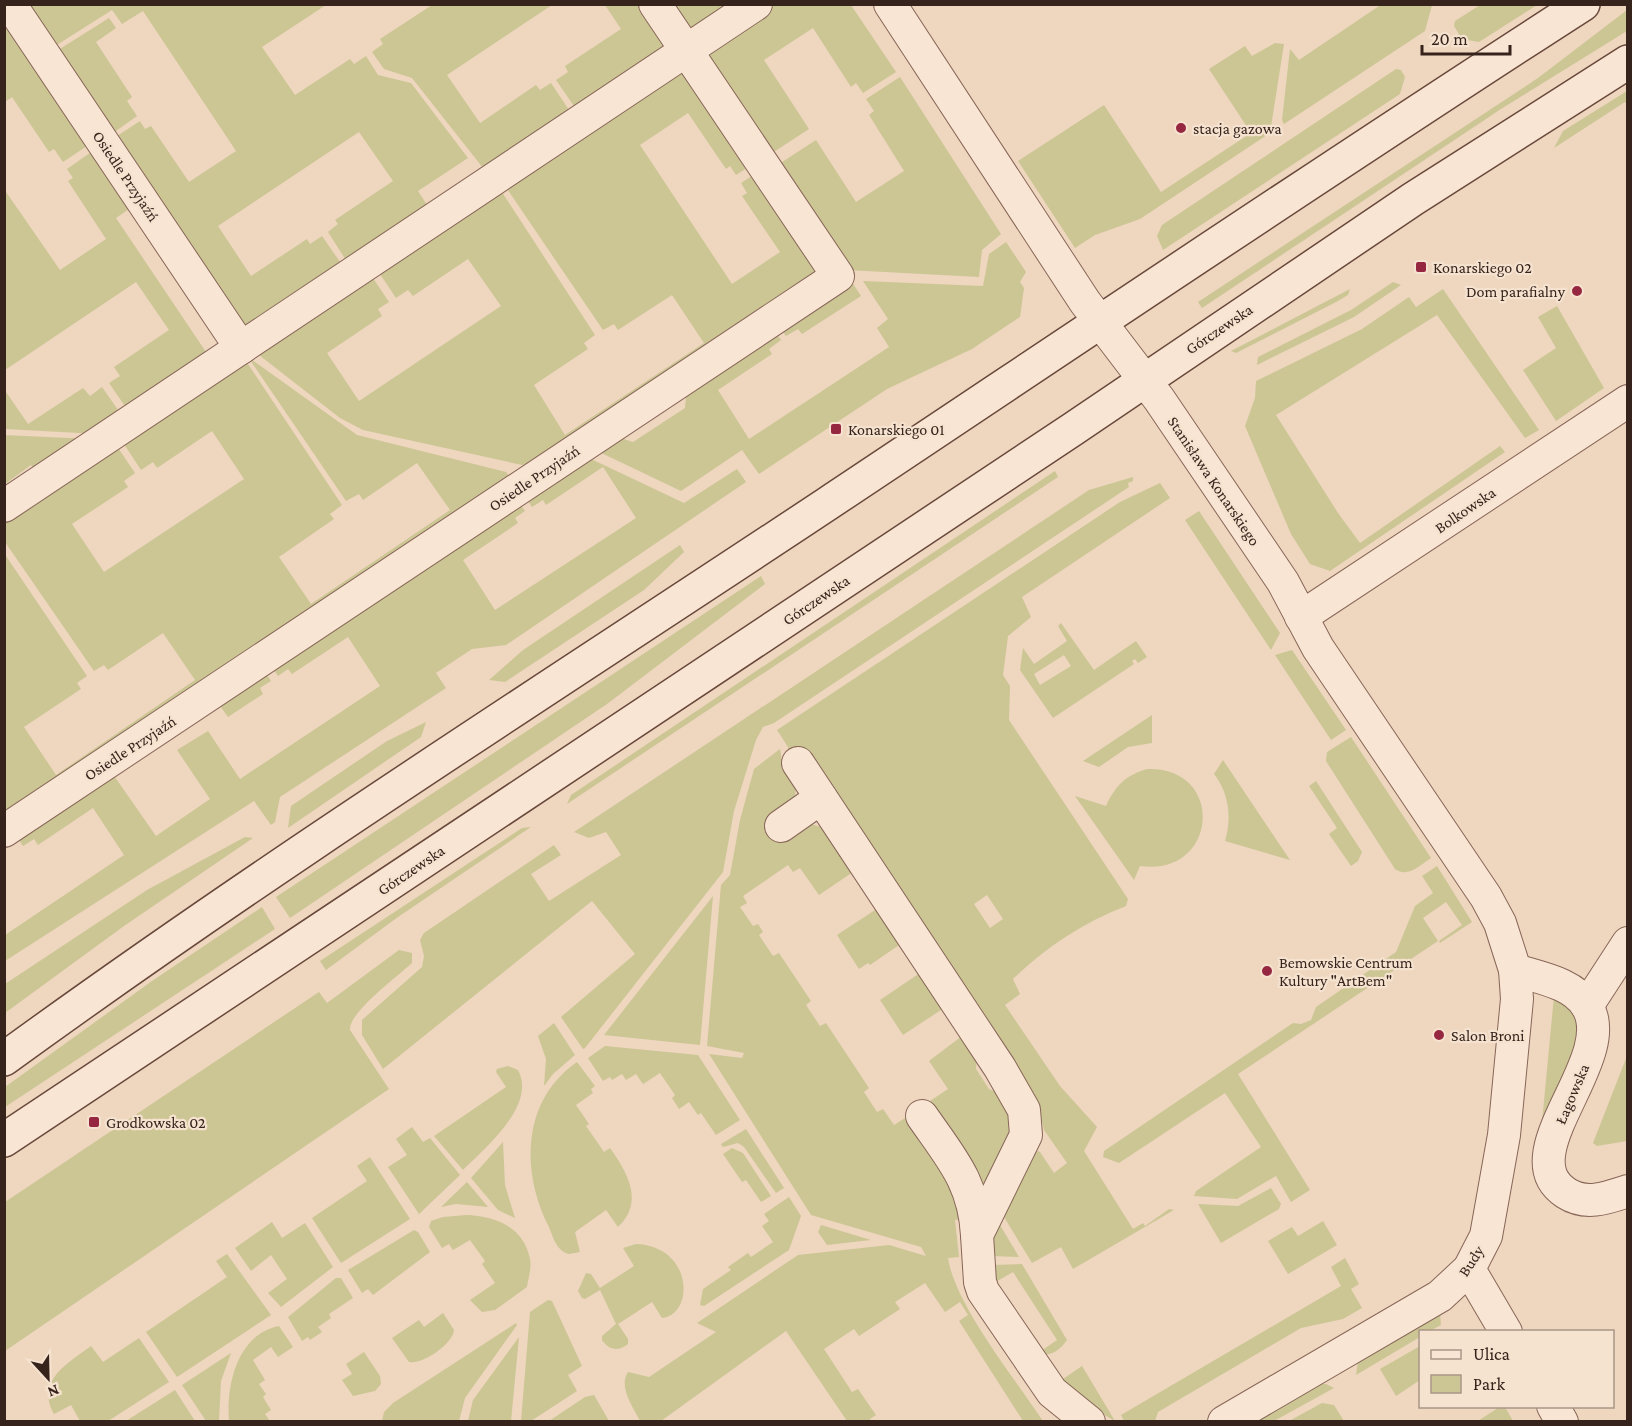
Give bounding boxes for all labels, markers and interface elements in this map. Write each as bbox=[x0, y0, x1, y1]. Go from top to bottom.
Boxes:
scale bar bbox=[1422, 18, 1510, 56]
text: 20 m bbox=[1431, 29, 1468, 49]
place label: stacja gazowa bbox=[1193, 120, 1282, 138]
marker: stacja gazowa bbox=[1174, 121, 1188, 135]
street label: Osiedle Przyjaźń bbox=[89, 128, 163, 225]
place label: Konarskiego 02 bbox=[1433, 259, 1532, 277]
marker: Konarskiego 02 bbox=[1414, 260, 1428, 274]
place label: Dom parafialny bbox=[1466, 283, 1566, 301]
marker: Dom parafialny bbox=[1570, 284, 1584, 298]
street label: Górczewska bbox=[1182, 300, 1256, 358]
street label: Stanisława Konarskiego bbox=[1164, 413, 1264, 549]
place label: Konarskiego 01 bbox=[848, 421, 945, 439]
marker: Konarskiego 01 bbox=[829, 422, 843, 436]
street label: Osiedle Przyjaźń bbox=[486, 441, 583, 515]
street label: Bolkowska bbox=[1432, 483, 1499, 536]
street label: Górczewska bbox=[779, 571, 853, 629]
street label: Osiedle Przyjaźń bbox=[81, 712, 180, 785]
street label: Górczewska bbox=[374, 841, 448, 899]
place label: Bemowskie Centrum Kultury "ArtBem" bbox=[1279, 954, 1413, 990]
marker: Bemowskie Centrum Kultury "ArtBem" bbox=[1260, 964, 1274, 978]
place label: Salon Broni bbox=[1451, 1027, 1524, 1044]
marker: Salon Broni bbox=[1432, 1028, 1446, 1042]
street label: Łagowska bbox=[1552, 1061, 1593, 1127]
place label: Grodkowska 02 bbox=[106, 1114, 206, 1131]
marker: Grodkowska 02 bbox=[87, 1115, 101, 1129]
street label: Budy bbox=[1455, 1242, 1488, 1280]
legend bbox=[1419, 1330, 1614, 1408]
text: Ulica bbox=[1473, 1344, 1510, 1364]
north arrow bbox=[18, 1348, 78, 1408]
text: Park bbox=[1473, 1374, 1505, 1394]
text: N bbox=[45, 1382, 62, 1401]

